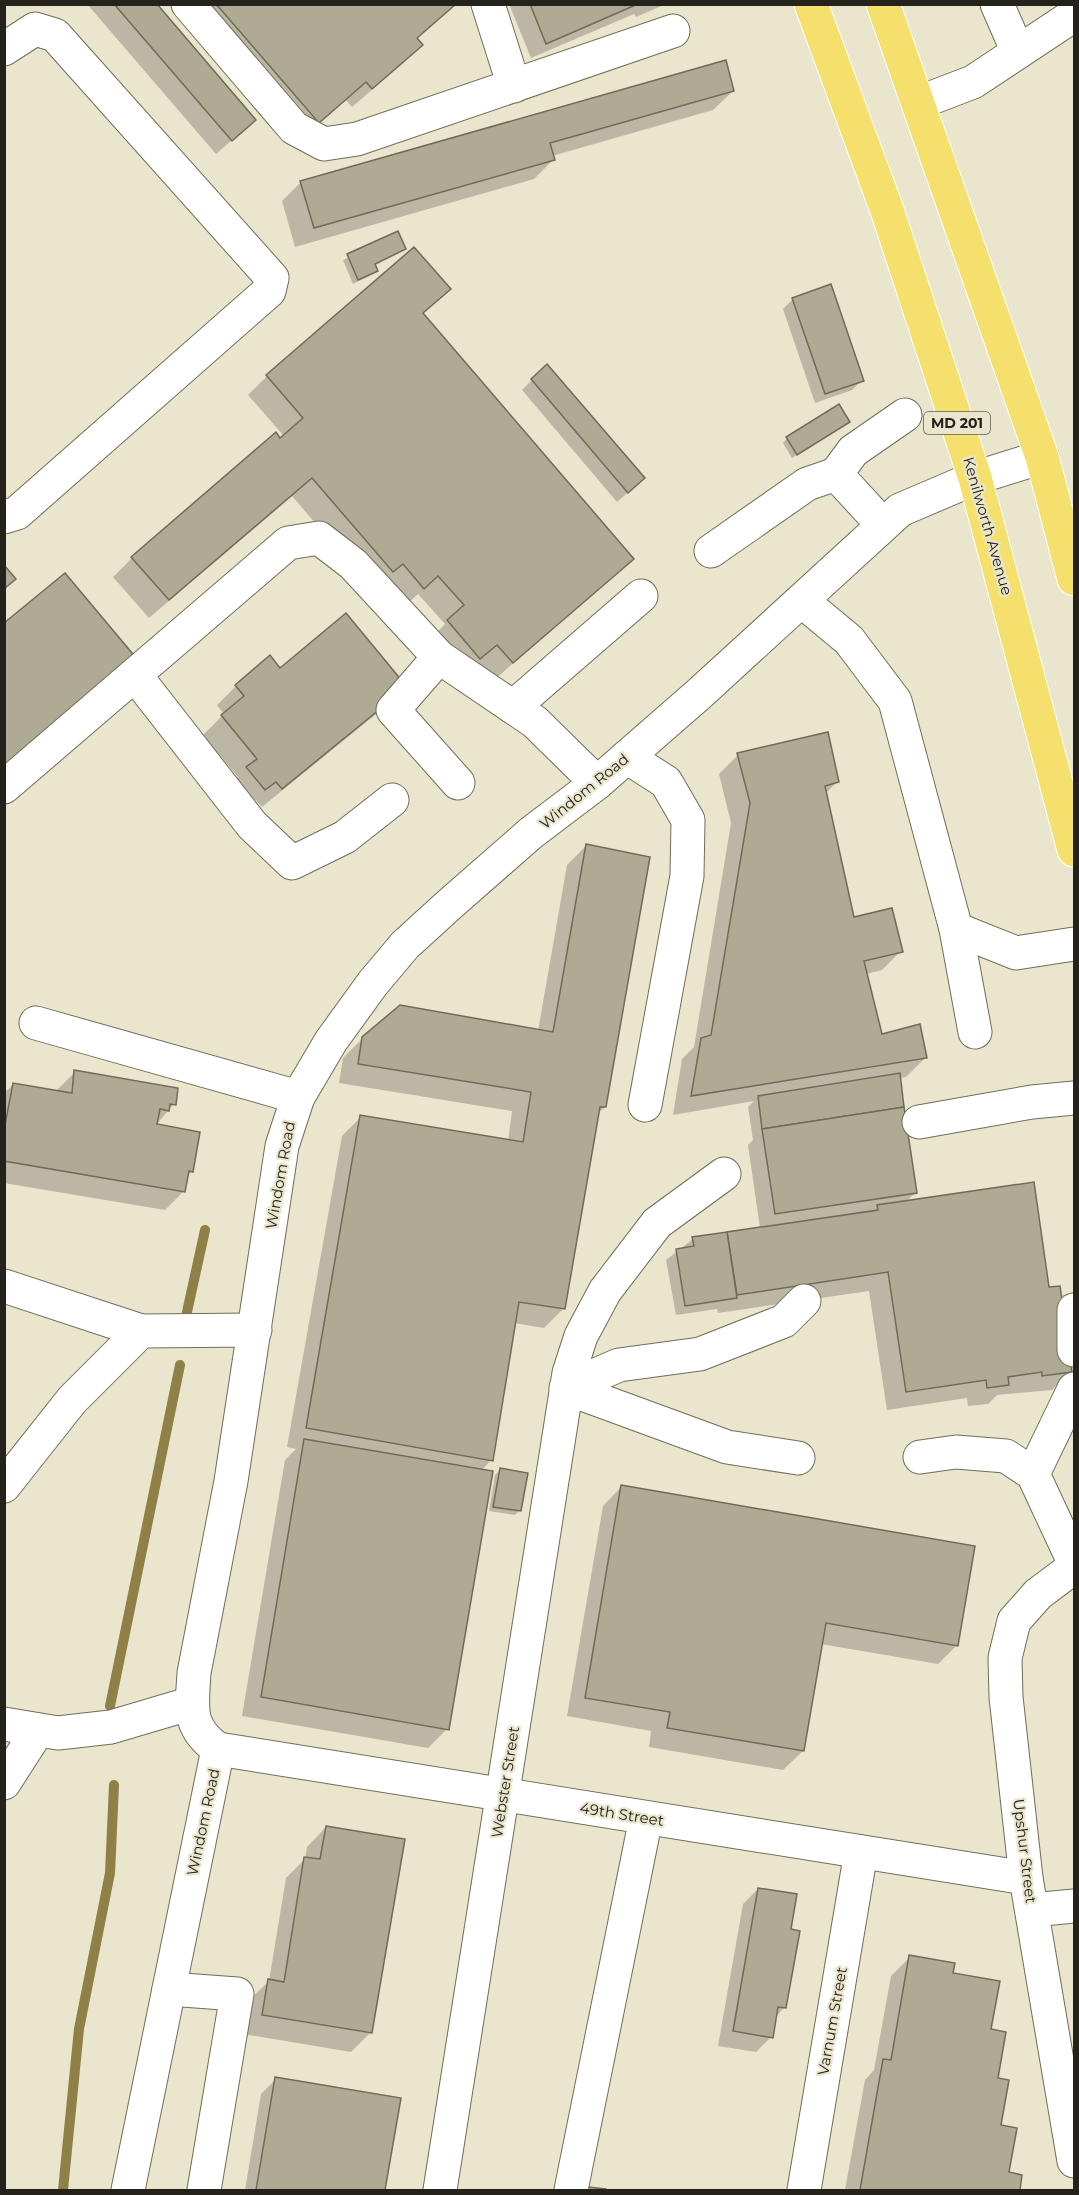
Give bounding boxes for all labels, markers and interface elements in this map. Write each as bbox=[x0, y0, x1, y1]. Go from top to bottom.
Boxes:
road number: MD 201 bbox=[924, 412, 990, 434]
street label: Kenilworth Avenue bbox=[959, 455, 1017, 597]
street label: Windom Road bbox=[536, 749, 632, 833]
street label: Windom Road bbox=[261, 1120, 299, 1230]
street label: Webster Street bbox=[487, 1725, 523, 1839]
street label: Windom Road bbox=[182, 1767, 224, 1877]
street label: 49th Street bbox=[579, 1798, 665, 1830]
street label: Upshur Street bbox=[1009, 1798, 1041, 1904]
street label: Varnum Street bbox=[813, 1965, 851, 2077]

